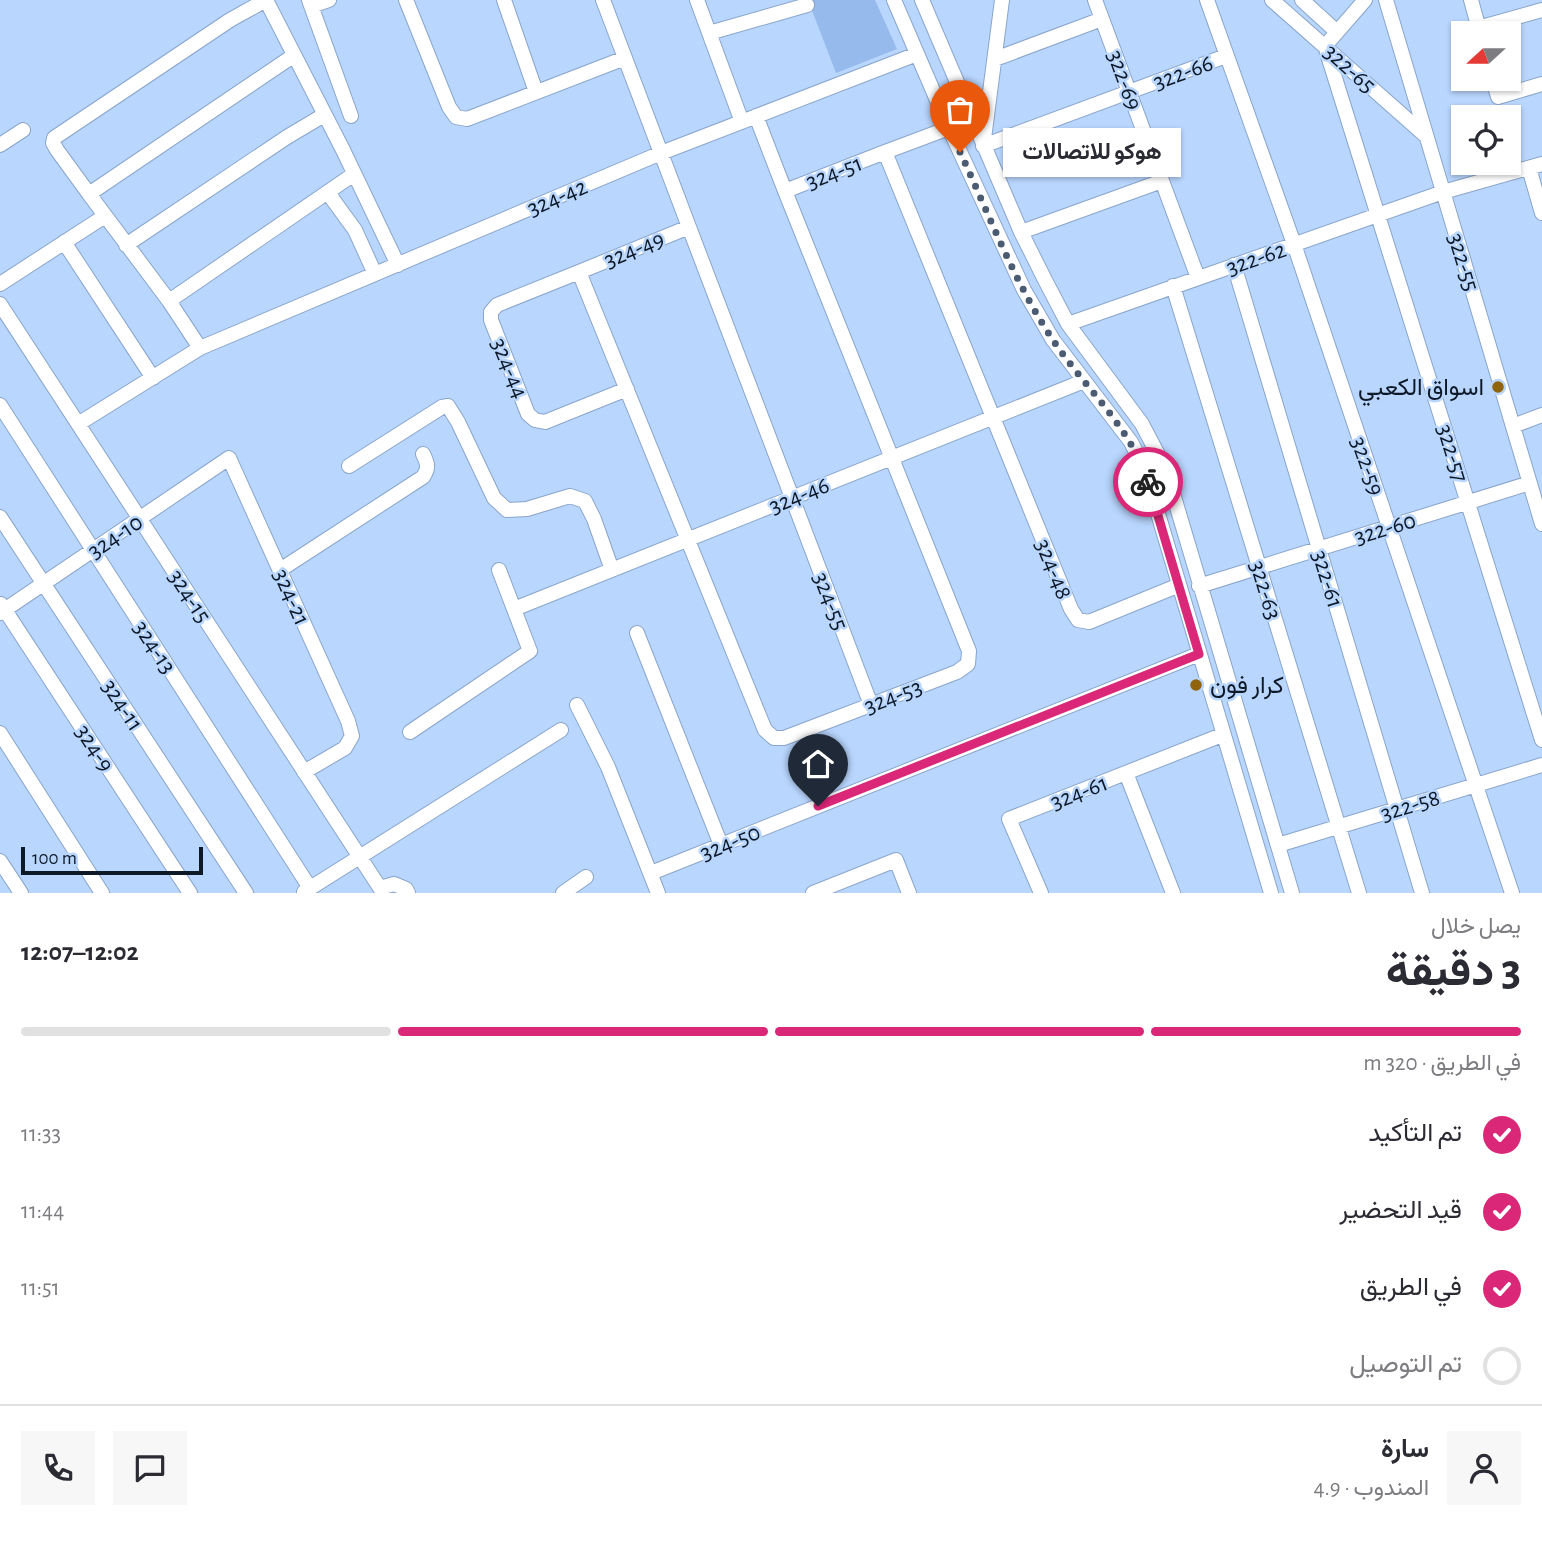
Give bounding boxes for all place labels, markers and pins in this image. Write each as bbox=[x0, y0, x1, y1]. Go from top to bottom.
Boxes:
pin bbox=[930, 80, 990, 152]
callout: هوكو للاتصالات bbox=[1002, 128, 1180, 176]
place label: اسواق الكعبي bbox=[1358, 376, 1484, 406]
marker: اسواق الكعبي bbox=[1490, 379, 1506, 395]
place label: كرار فون bbox=[1210, 674, 1284, 700]
marker: كرار فون bbox=[1188, 677, 1204, 693]
pin bbox=[788, 734, 848, 806]

